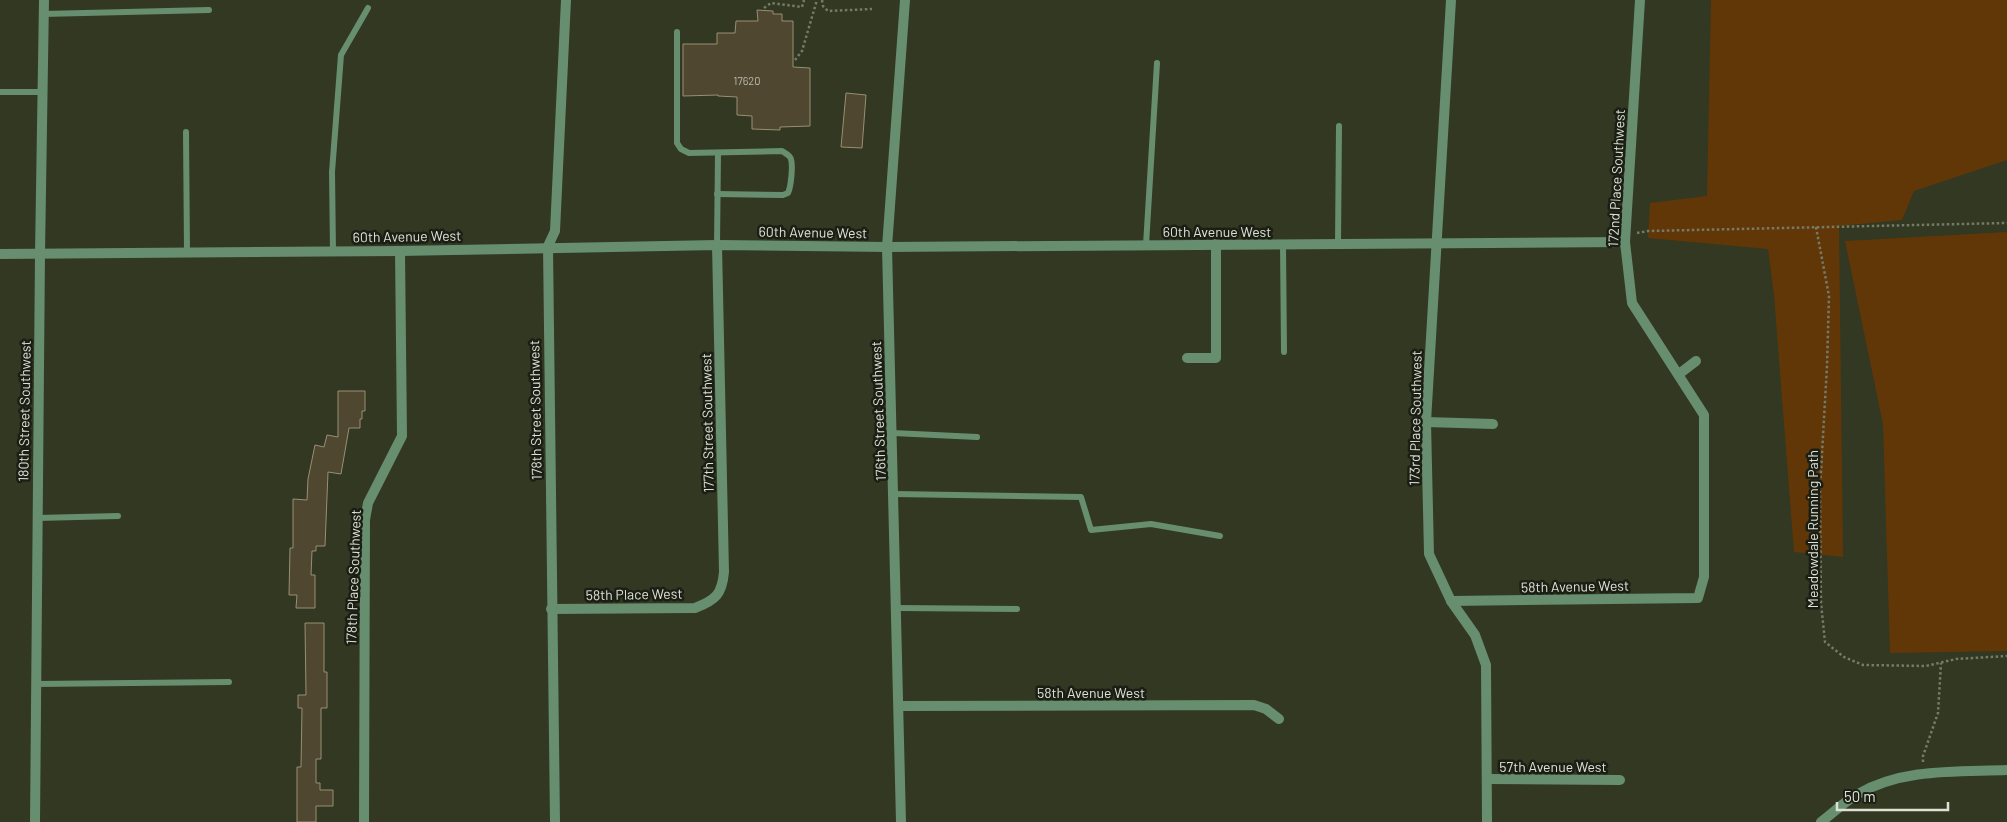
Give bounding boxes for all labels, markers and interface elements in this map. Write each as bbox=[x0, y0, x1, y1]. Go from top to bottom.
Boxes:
house number: 17620 bbox=[734, 74, 760, 87]
street label: 172nd Place Southwest bbox=[1604, 109, 1628, 247]
street label: 60th Avenue West bbox=[759, 223, 867, 241]
street label: 60th Avenue West bbox=[1163, 223, 1271, 240]
street label: 60th Avenue West bbox=[353, 227, 461, 245]
street label: 180th Street Southwest bbox=[14, 340, 34, 482]
street label: 178th Street Southwest bbox=[525, 340, 545, 480]
street label: 176th Street Southwest bbox=[867, 341, 889, 481]
street label: 173rd Place Southwest bbox=[1405, 350, 1425, 486]
street label: 177th Street Southwest bbox=[697, 353, 717, 493]
street label: Meadowdale Running Path bbox=[1804, 450, 1821, 608]
street label: 178th Place Southwest bbox=[342, 509, 364, 645]
street label: 58th Avenue West bbox=[1521, 577, 1629, 595]
street label: 58th Place West bbox=[585, 585, 683, 603]
street label: 58th Avenue West bbox=[1037, 684, 1145, 701]
street label: 57th Avenue West bbox=[1499, 758, 1607, 775]
scale bar bbox=[1837, 780, 1948, 812]
text: 50 m bbox=[1844, 787, 1876, 805]

